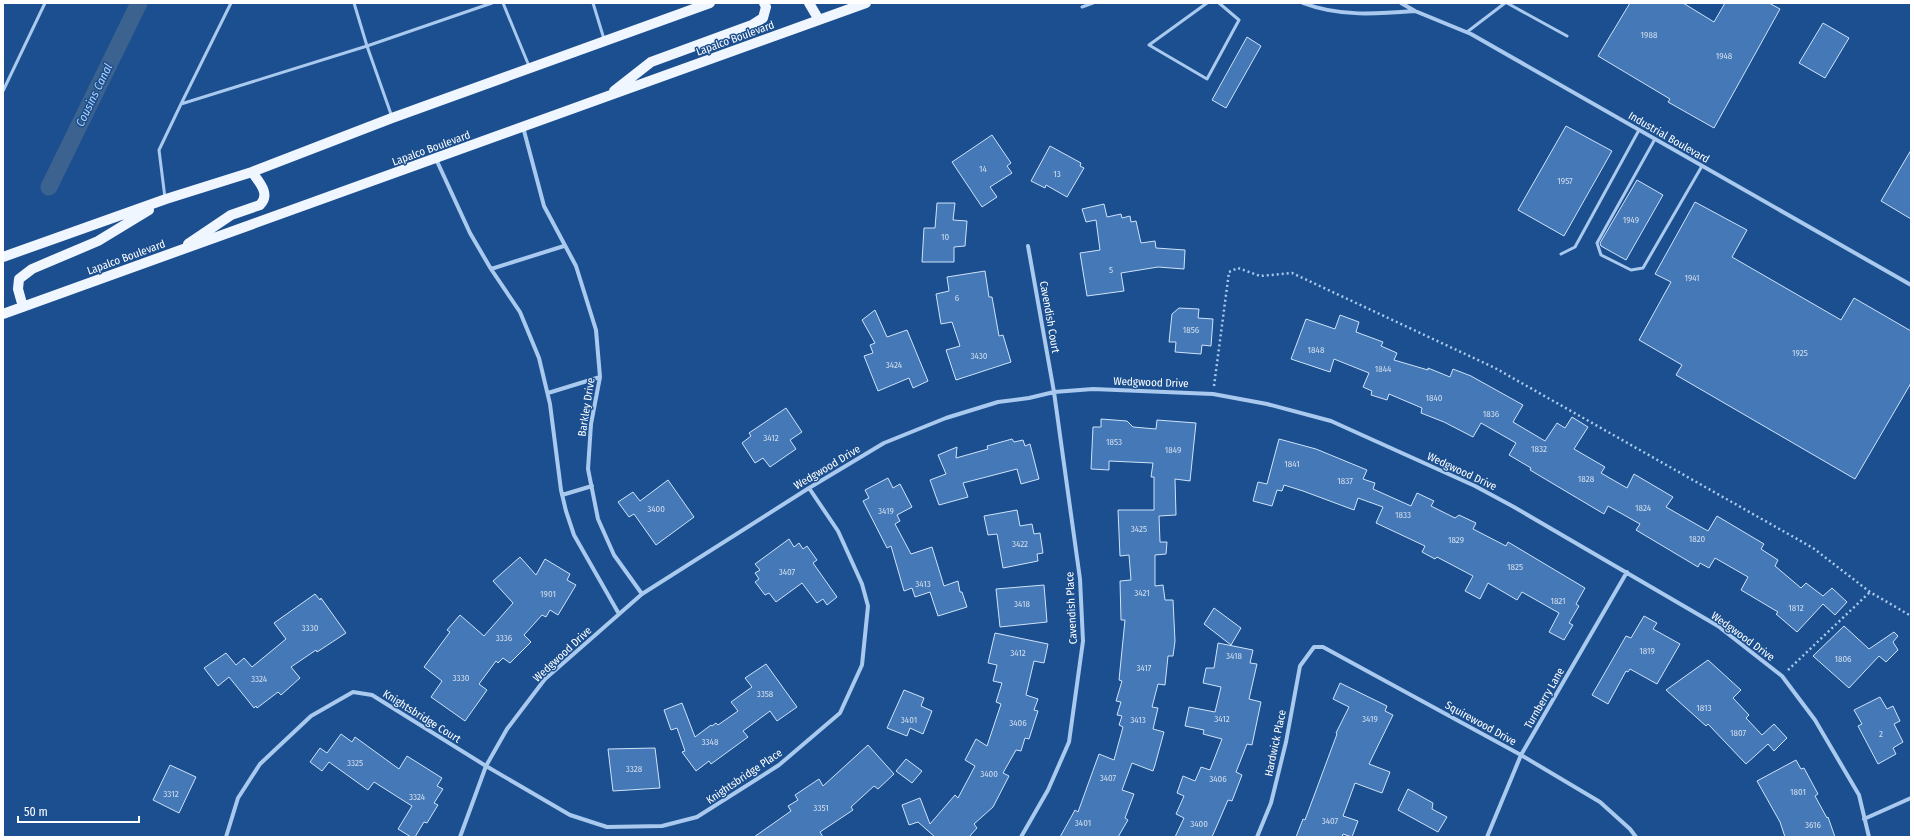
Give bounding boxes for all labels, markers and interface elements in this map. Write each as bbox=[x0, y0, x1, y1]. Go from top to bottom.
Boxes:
street label: Lapalco Boulevard bbox=[694, 18, 776, 59]
house number: 1988 bbox=[1641, 30, 1658, 40]
house number: 1948 bbox=[1716, 51, 1733, 61]
water label: Cousins Canal bbox=[73, 61, 115, 129]
street label: Industrial Boulevard bbox=[1626, 109, 1712, 166]
street label: Lapalco Boulevard bbox=[390, 128, 472, 169]
house number: 14 bbox=[979, 164, 988, 174]
house number: 13 bbox=[1053, 169, 1061, 179]
house number: 1957 bbox=[1557, 176, 1573, 186]
house number: 1949 bbox=[1623, 215, 1639, 225]
house number: 10 bbox=[941, 232, 949, 242]
street label: Lapalco Boulevard bbox=[85, 237, 167, 278]
house number: 5 bbox=[1109, 265, 1113, 275]
house number: 1941 bbox=[1684, 273, 1700, 283]
street label: Cavendish Court bbox=[1037, 280, 1062, 354]
house number: 6 bbox=[955, 293, 960, 303]
house number: 1856 bbox=[1183, 325, 1200, 335]
house number: 1848 bbox=[1308, 345, 1325, 355]
house number: 1925 bbox=[1792, 348, 1808, 358]
house number: 3430 bbox=[971, 351, 988, 361]
house number: 3424 bbox=[886, 360, 903, 370]
house number: 1844 bbox=[1375, 364, 1392, 374]
street label: Wedgwood Drive bbox=[1113, 375, 1189, 390]
street label: Barkley Drive bbox=[575, 377, 598, 437]
house number: 1840 bbox=[1425, 393, 1443, 403]
house number: 1836 bbox=[1483, 409, 1500, 419]
house number: 3412 bbox=[763, 433, 779, 443]
house number: 1853 bbox=[1106, 437, 1122, 447]
street label: Wedgwood Drive bbox=[792, 442, 863, 492]
house number: 1832 bbox=[1531, 444, 1547, 454]
house number: 1849 bbox=[1165, 445, 1181, 455]
street label: Wedgwood Drive bbox=[1425, 450, 1499, 493]
house number: 1841 bbox=[1284, 459, 1300, 469]
house number: 1828 bbox=[1578, 474, 1595, 484]
house number: 1837 bbox=[1337, 476, 1353, 486]
house number: 1824 bbox=[1635, 503, 1652, 513]
house number: 3400 bbox=[647, 504, 665, 514]
house number: 3419 bbox=[878, 506, 894, 516]
house number: 1833 bbox=[1395, 510, 1411, 520]
house number: 3425 bbox=[1131, 524, 1147, 534]
house number: 1820 bbox=[1689, 534, 1706, 544]
house number: 1829 bbox=[1448, 535, 1464, 545]
house number: 3422 bbox=[1012, 539, 1028, 549]
house number: 1825 bbox=[1507, 562, 1523, 572]
house number: 3407 bbox=[779, 567, 796, 577]
street label: Cavendish Place bbox=[1063, 572, 1080, 644]
house number: 3413 bbox=[915, 579, 931, 589]
house number: 3421 bbox=[1134, 588, 1150, 598]
house number: 1901 bbox=[540, 589, 556, 599]
house number: 1821 bbox=[1550, 596, 1566, 606]
house number: 3418 bbox=[1014, 599, 1030, 609]
house number: 1812 bbox=[1788, 603, 1804, 613]
street label: Wedgwood Drive bbox=[1708, 609, 1777, 664]
house number: 3330 bbox=[302, 623, 319, 633]
street label: Wedgwood Drive bbox=[530, 624, 594, 685]
house number: 3336 bbox=[496, 633, 513, 643]
house number: 1819 bbox=[1639, 646, 1655, 656]
house number: 3412 bbox=[1010, 648, 1026, 658]
house number: 3418 bbox=[1226, 651, 1242, 661]
house number: 1806 bbox=[1834, 654, 1852, 664]
house number: 3417 bbox=[1136, 663, 1152, 673]
street label: Turnberry Lane bbox=[1522, 666, 1567, 731]
house number: 3330 bbox=[453, 673, 470, 683]
house number: 3324 bbox=[251, 674, 268, 684]
street label: Knightsbridge Court bbox=[380, 687, 463, 746]
house number: 3358 bbox=[757, 689, 774, 699]
street label: Squirewood Drive bbox=[1443, 699, 1519, 748]
house number: 1813 bbox=[1696, 703, 1712, 713]
street label: Hardwick Place bbox=[1262, 709, 1289, 778]
house number: 3412 bbox=[1214, 714, 1230, 724]
house number: 3419 bbox=[1362, 714, 1378, 724]
house number: 3401 bbox=[901, 715, 917, 725]
house number: 3413 bbox=[1130, 715, 1146, 725]
house number: 3406 bbox=[1009, 718, 1027, 728]
house number: 1807 bbox=[1730, 728, 1746, 738]
house number: 2 bbox=[1879, 729, 1883, 739]
house number: 3348 bbox=[702, 737, 719, 747]
street label: Knightsbridge Place bbox=[704, 746, 785, 807]
house number: 3325 bbox=[347, 758, 363, 768]
house number: 3328 bbox=[626, 764, 643, 774]
house number: 3400 bbox=[980, 769, 998, 779]
house number: 3407 bbox=[1100, 773, 1117, 783]
house number: 3406 bbox=[1209, 774, 1227, 784]
house number: 1801 bbox=[1790, 787, 1806, 797]
house number: 3312 bbox=[163, 789, 179, 799]
house number: 3324 bbox=[409, 792, 426, 802]
scale bar bbox=[18, 798, 139, 824]
house number: 3351 bbox=[813, 803, 829, 813]
text: 50 m bbox=[24, 805, 48, 819]
house number: 3407 bbox=[1322, 816, 1339, 826]
house number: 3401 bbox=[1075, 818, 1091, 828]
house number: 3400 bbox=[1190, 819, 1208, 829]
house number: 3616 bbox=[1805, 820, 1822, 830]

